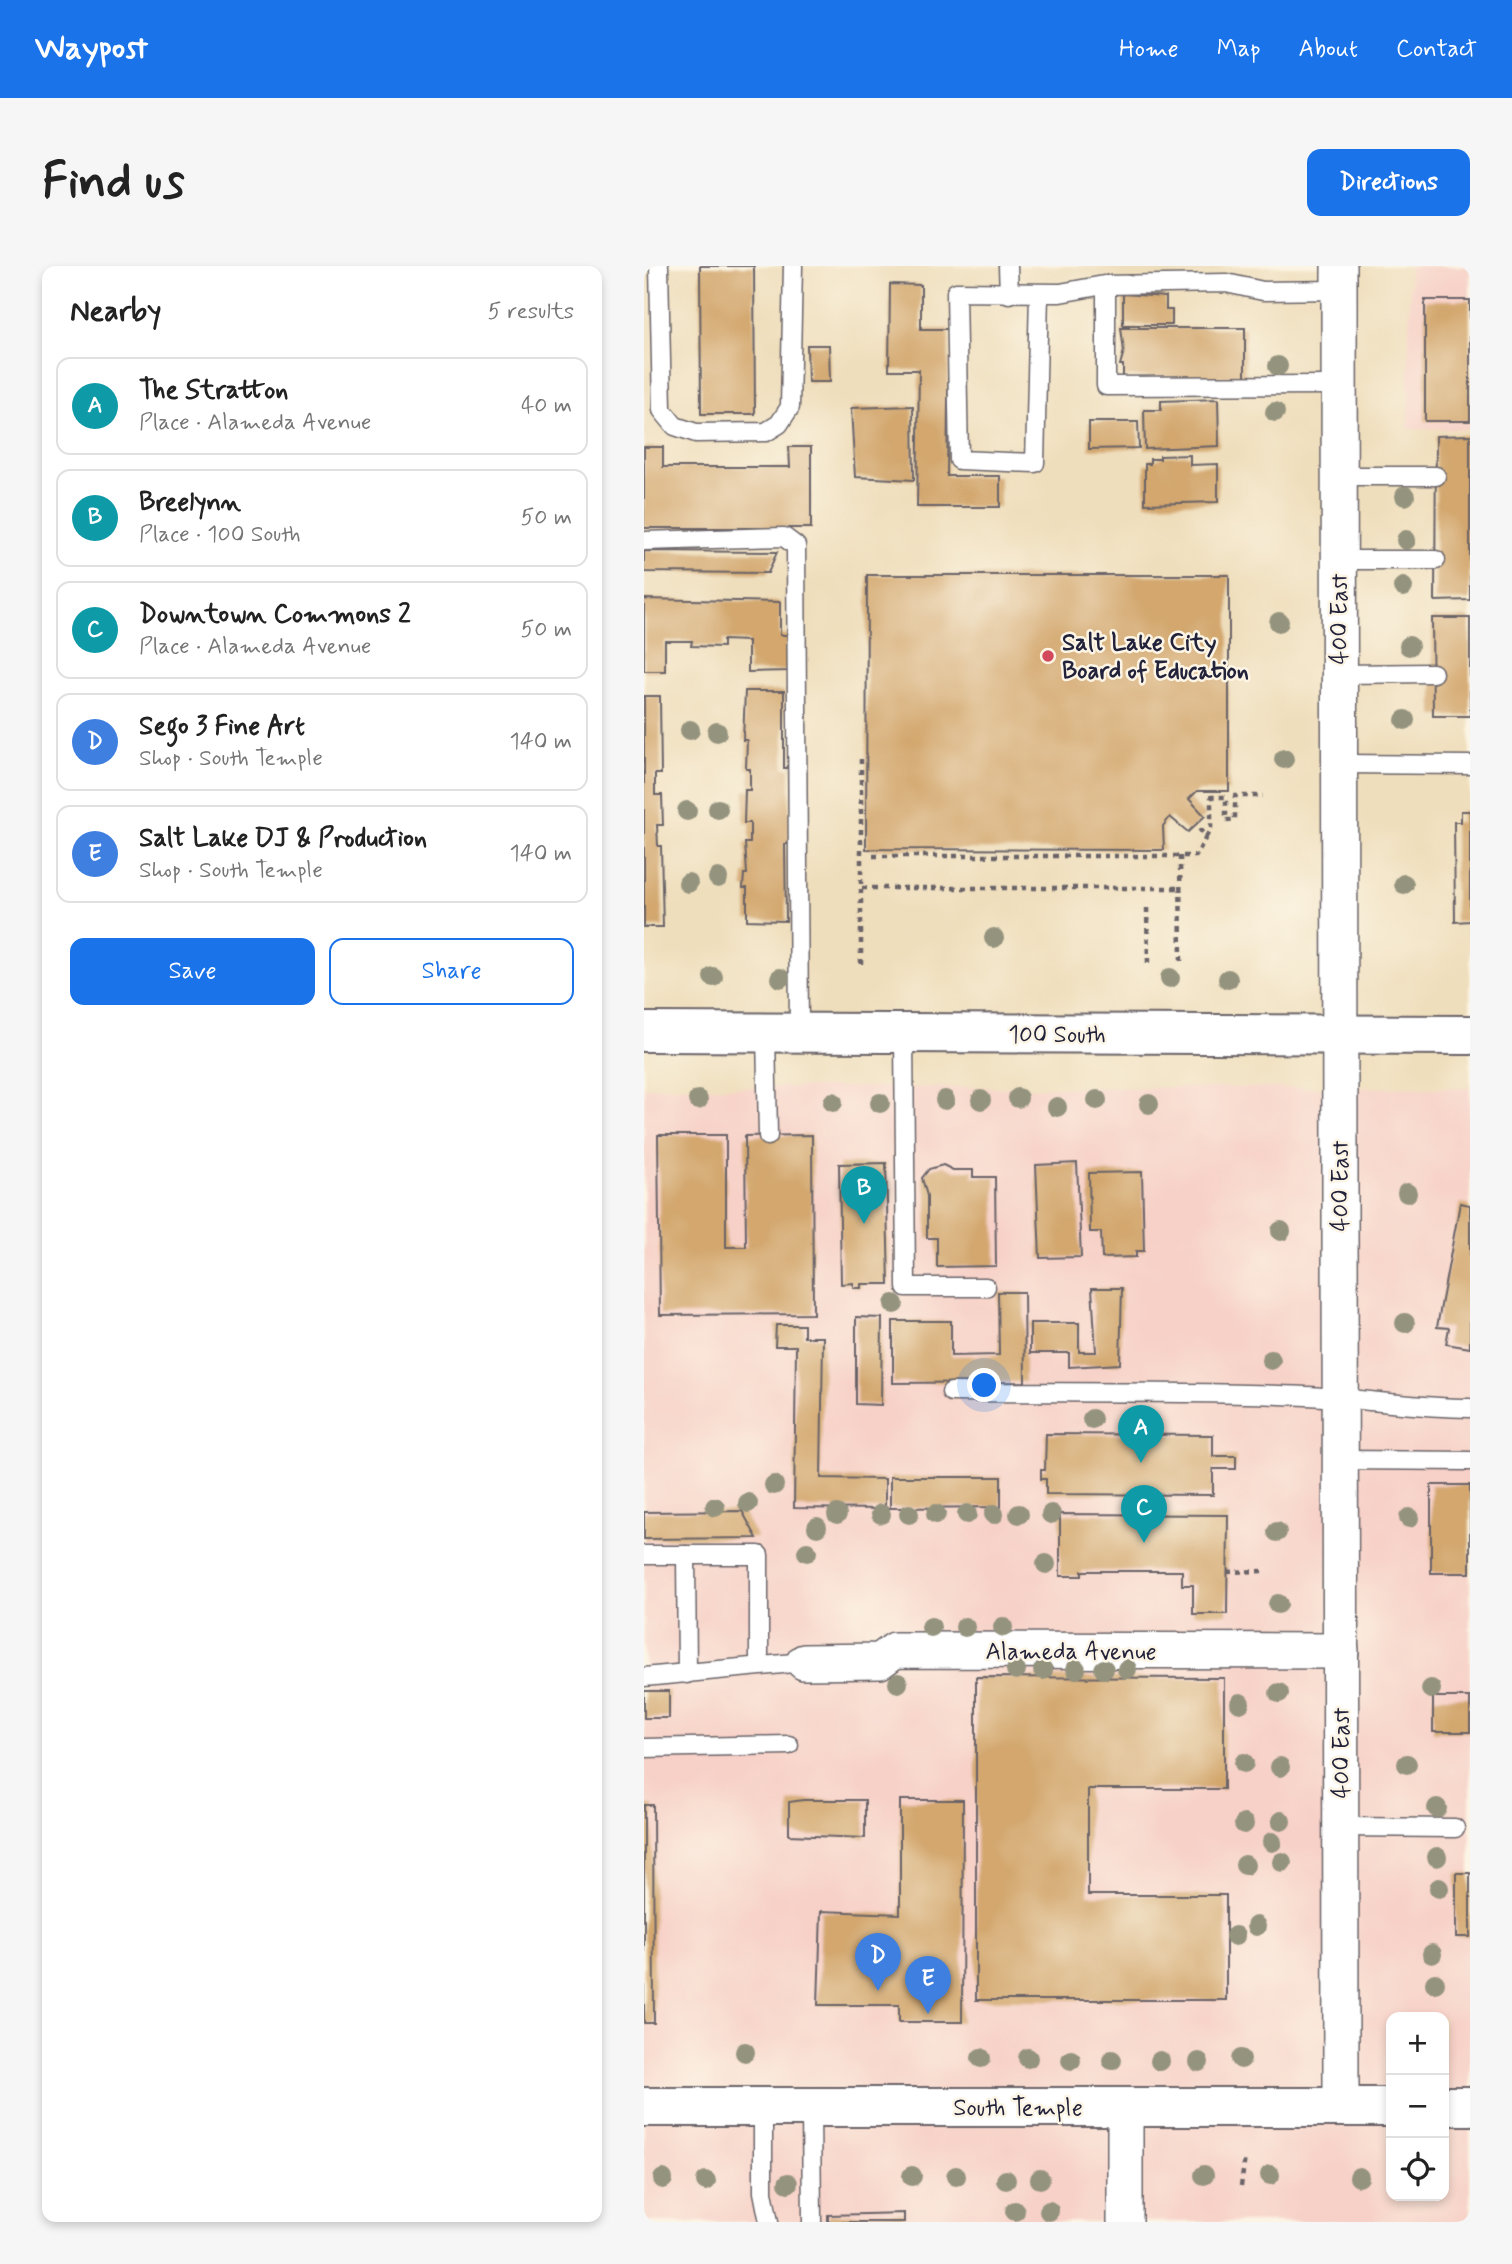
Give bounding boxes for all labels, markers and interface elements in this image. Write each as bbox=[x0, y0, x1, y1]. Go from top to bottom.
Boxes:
text: Waypost bbox=[35, 27, 148, 71]
text: Home bbox=[1119, 34, 1179, 65]
text: Map bbox=[1217, 34, 1261, 65]
text: About bbox=[1299, 34, 1358, 65]
text: Contact bbox=[1396, 34, 1477, 65]
button: Directions bbox=[1307, 149, 1470, 216]
text: Find us bbox=[42, 150, 185, 215]
text: Nearby bbox=[70, 292, 161, 331]
text: 5 results bbox=[488, 297, 574, 327]
text: The Stratton bbox=[139, 374, 288, 408]
text: A bbox=[87, 391, 103, 421]
text: 40 m bbox=[521, 391, 572, 421]
text: Place · Alameda Avenue bbox=[139, 408, 371, 438]
text: Breelynn bbox=[139, 486, 241, 520]
text: B bbox=[88, 503, 102, 533]
text: 50 m bbox=[521, 503, 572, 533]
text: Place · 100 South bbox=[139, 520, 301, 550]
street label: 400 East bbox=[1325, 573, 1356, 664]
text: Downtown Commons 2 bbox=[139, 598, 411, 632]
text: C bbox=[87, 615, 103, 645]
text: 50 m bbox=[521, 615, 572, 645]
place label: Salt Lake City Board of Education bbox=[1062, 628, 1249, 687]
text: Place · Alameda Avenue bbox=[139, 632, 371, 662]
marker: Salt Lake City Board of Education bbox=[1040, 648, 1056, 664]
text: Sego 3 Fine Art bbox=[139, 710, 305, 744]
text: D bbox=[87, 727, 103, 757]
text: 140 m bbox=[509, 727, 572, 757]
text: Shop · South Temple bbox=[139, 744, 323, 774]
text: Salt Lake DJ & Production bbox=[139, 822, 427, 856]
text: E bbox=[88, 839, 102, 869]
text: 140 m bbox=[509, 839, 572, 869]
text: Shop · South Temple bbox=[139, 856, 323, 886]
button: Save bbox=[70, 938, 315, 1005]
button: Share bbox=[329, 938, 574, 1005]
street label: 100 South bbox=[1008, 1020, 1106, 1051]
street label: 400 East bbox=[1326, 1140, 1357, 1231]
pin: B bbox=[841, 1166, 887, 1224]
your location bbox=[967, 1368, 1001, 1402]
pin: A bbox=[1118, 1405, 1164, 1463]
pin: C bbox=[1121, 1485, 1167, 1543]
street label: Alameda Avenue bbox=[985, 1637, 1157, 1668]
street label: 400 East bbox=[1327, 1707, 1358, 1798]
pin: D bbox=[855, 1933, 901, 1991]
pin: E bbox=[905, 1956, 951, 2014]
map controls bbox=[1386, 2012, 1449, 2201]
button: + bbox=[1386, 2012, 1449, 2075]
button: − bbox=[1386, 2075, 1449, 2138]
street label: South Temple bbox=[953, 2093, 1083, 2124]
button: locate bbox=[1386, 2138, 1449, 2201]

